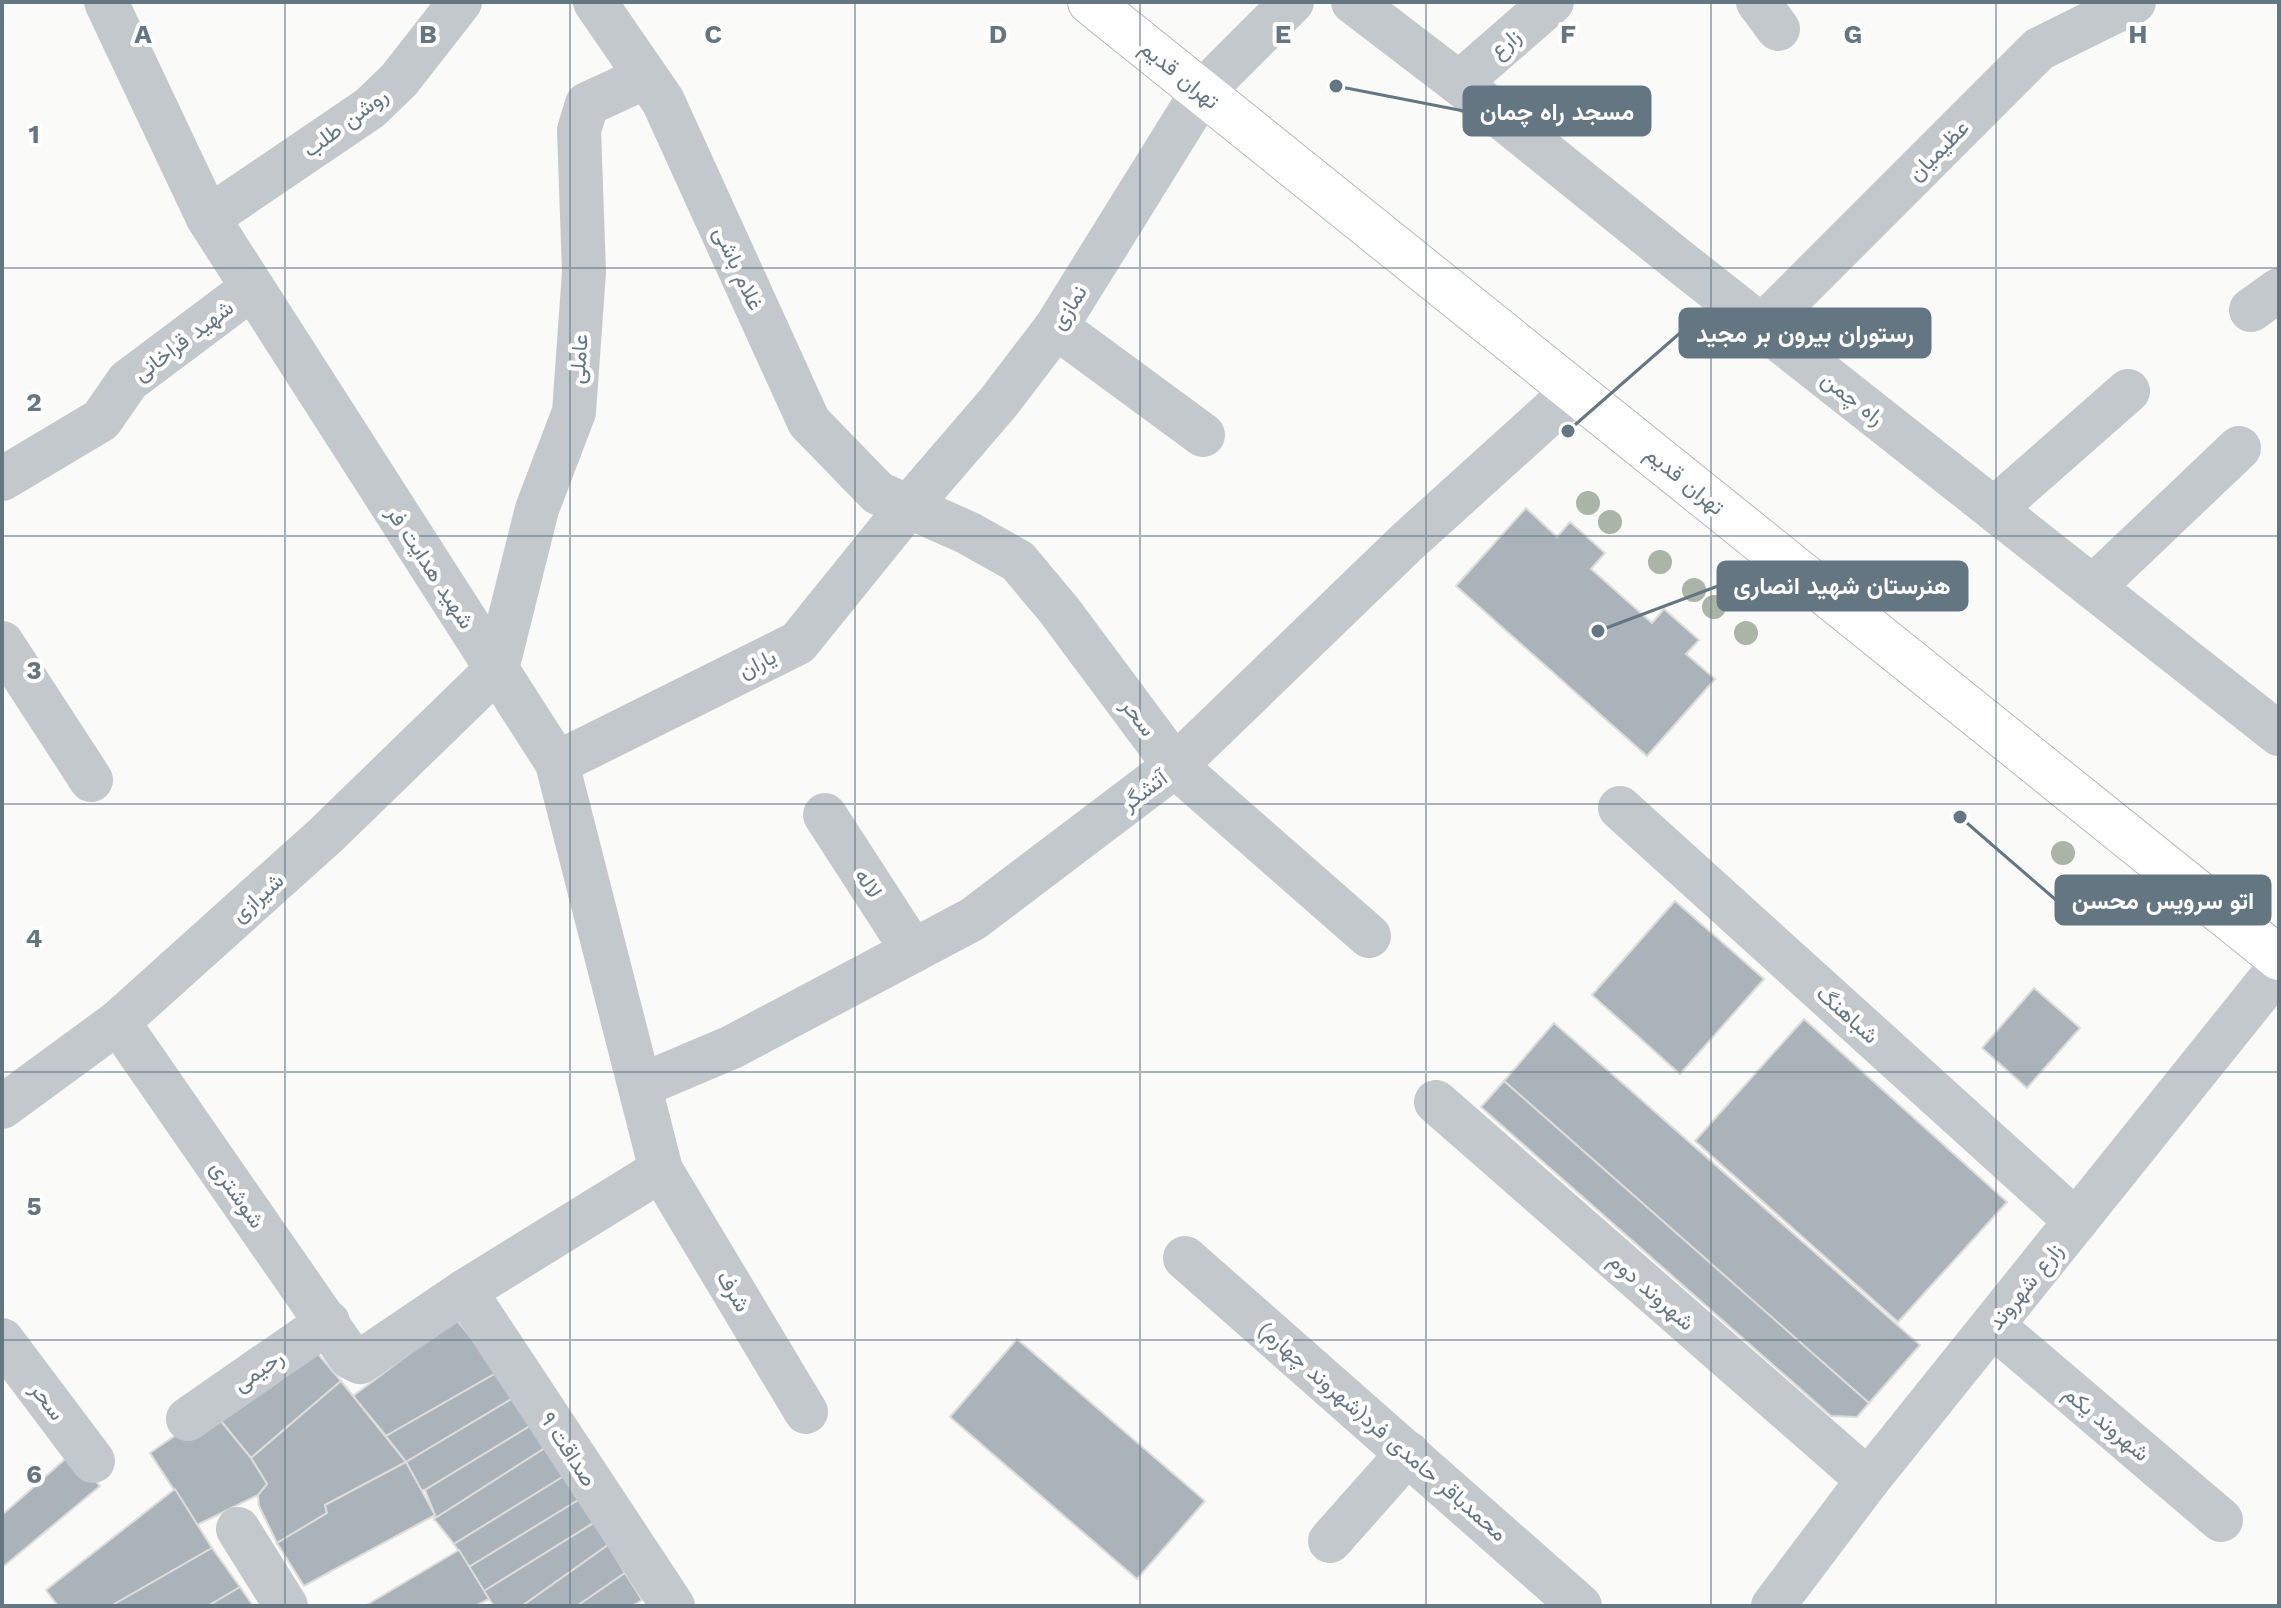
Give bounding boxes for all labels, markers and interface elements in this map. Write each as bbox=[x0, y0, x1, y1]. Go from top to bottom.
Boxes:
text: A bbox=[134, 19, 152, 49]
text: B bbox=[419, 19, 437, 49]
text: C bbox=[704, 19, 722, 49]
text: D bbox=[989, 19, 1007, 49]
text: E bbox=[1275, 19, 1291, 49]
text: F bbox=[1560, 19, 1576, 49]
text: G bbox=[1844, 19, 1862, 49]
text: H bbox=[2128, 19, 2148, 49]
street label: زارع bbox=[1485, 23, 1527, 65]
street label: تهران قدیم bbox=[1134, 35, 1225, 116]
street label: روشن طلب bbox=[298, 82, 393, 163]
callout: مسجد راه چمان bbox=[1464, 87, 1650, 135]
text: مسجد راه چمان bbox=[1480, 98, 1634, 128]
street label: عظیمیان bbox=[1903, 115, 1974, 186]
text: 1 bbox=[28, 119, 40, 149]
street label: غلام باشی bbox=[707, 223, 769, 315]
street label: نمازی bbox=[1045, 280, 1093, 335]
street label: شهید قراخانی bbox=[128, 295, 239, 387]
callout: رستوران بیرون بر مجید bbox=[1680, 309, 1930, 357]
text: رستوران بیرون بر مجید bbox=[1696, 320, 1914, 349]
street label: عاملی bbox=[564, 333, 594, 385]
street label: راه چمن bbox=[1815, 366, 1889, 432]
text: 2 bbox=[26, 387, 42, 417]
street label: تهران قدیم bbox=[1639, 441, 1730, 522]
street label: شهید هدایت فر bbox=[380, 501, 479, 634]
callout: هنرستان شهید انصاری bbox=[1718, 562, 1967, 610]
text: هنرستان شهید انصاری bbox=[1733, 572, 1951, 601]
street label: یاران bbox=[734, 644, 781, 684]
text: 3 bbox=[26, 655, 42, 685]
street label: سحر bbox=[1115, 693, 1161, 742]
street label: آتشگر bbox=[1116, 764, 1174, 817]
street label: لاله bbox=[850, 864, 887, 903]
street label: شیرازی bbox=[226, 868, 289, 928]
callout: اتو سرویس محسن bbox=[2056, 876, 2270, 924]
text: اتو سرویس محسن bbox=[2072, 887, 2254, 916]
text: 4 bbox=[26, 923, 43, 953]
street label: شباهنگ bbox=[1812, 980, 1884, 1048]
street label: شوشتری bbox=[205, 1156, 270, 1233]
text: 5 bbox=[26, 1191, 42, 1221]
street label: زارع شهروند bbox=[1983, 1238, 2069, 1336]
street label: شهروند دوم bbox=[1602, 1247, 1700, 1337]
street label: شرف bbox=[711, 1266, 755, 1317]
street label: محمدباقر حامدی فرد(شهروند چهارم) bbox=[1252, 1317, 1512, 1548]
street label: رحیمی bbox=[228, 1344, 289, 1397]
street label: سحر bbox=[24, 1377, 70, 1426]
street label: شهروند یکم bbox=[2058, 1380, 2154, 1468]
street label: صداقت ۹ bbox=[535, 1407, 602, 1491]
text: 6 bbox=[26, 1459, 42, 1489]

